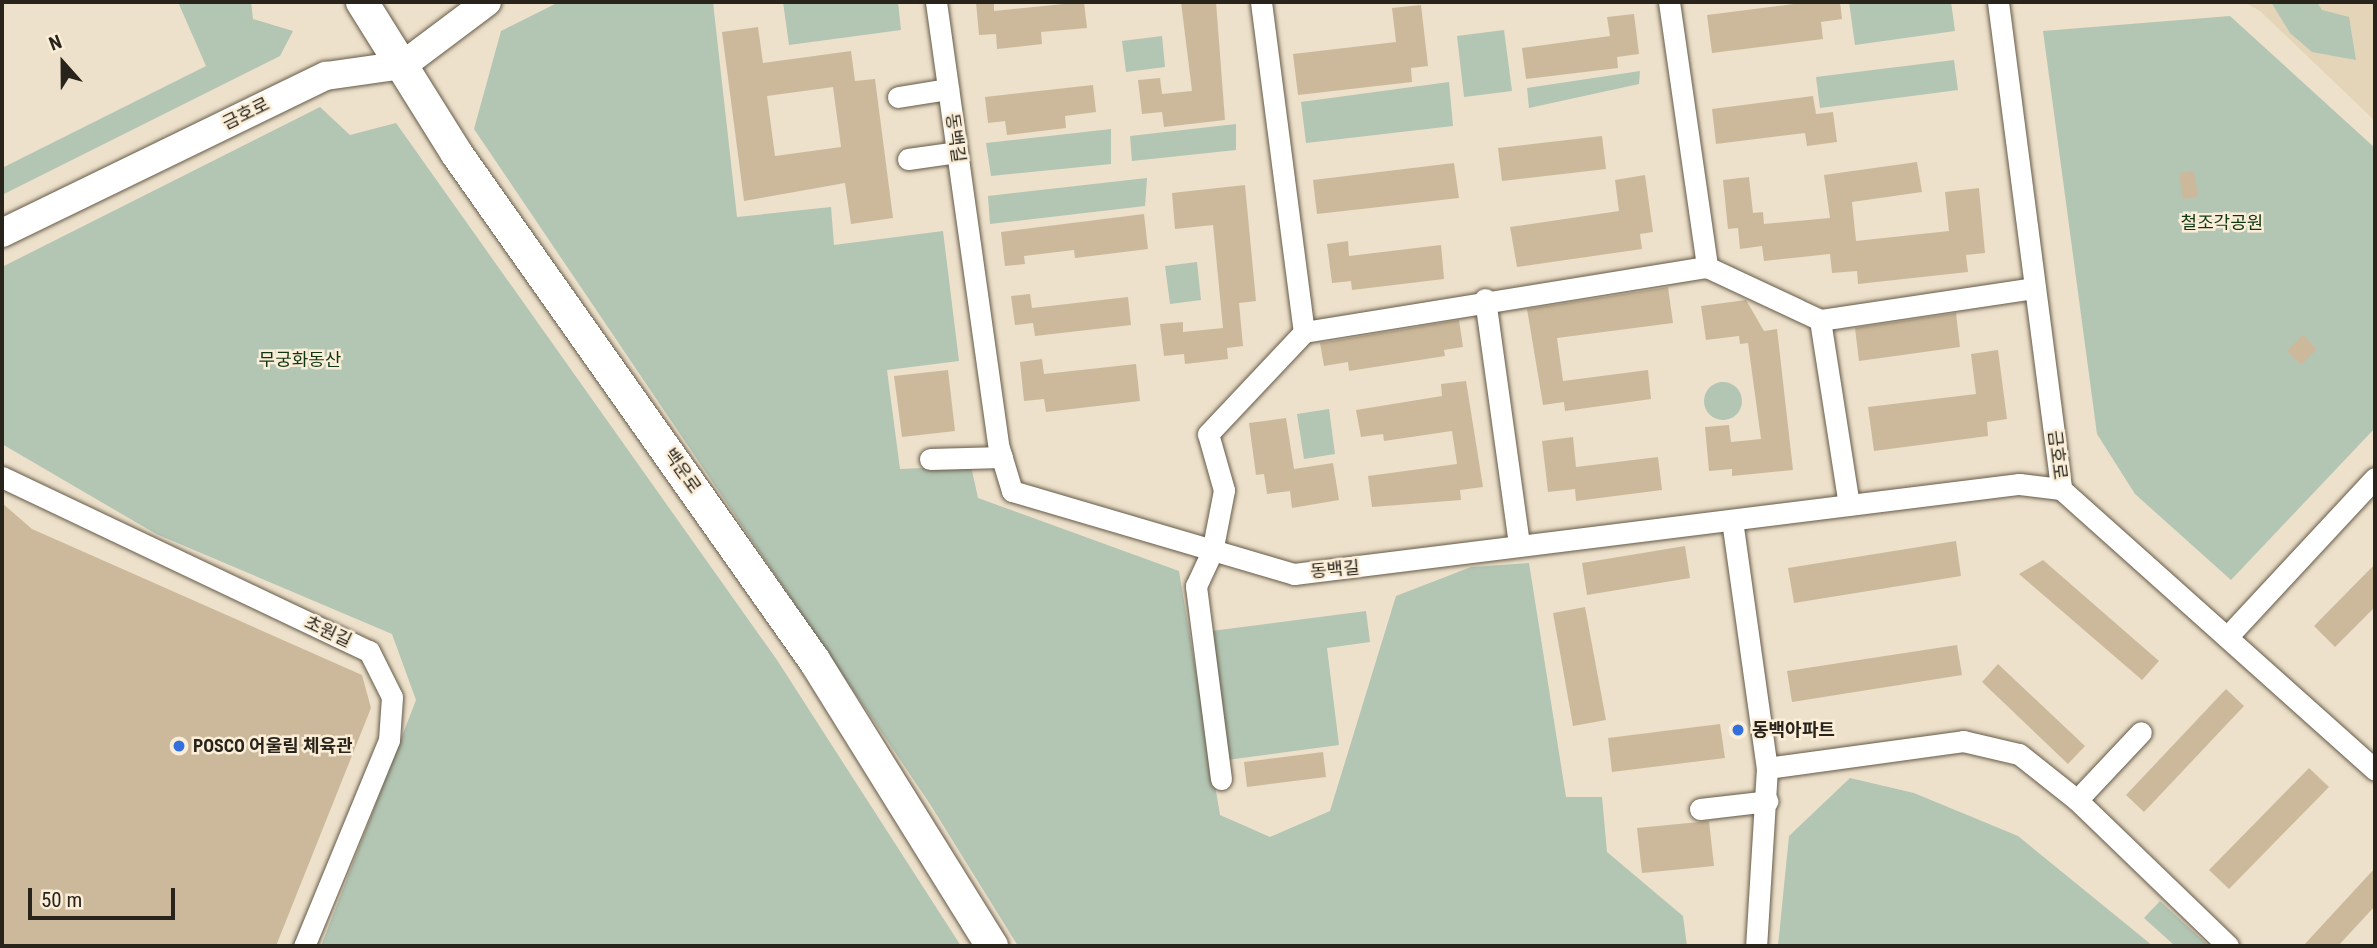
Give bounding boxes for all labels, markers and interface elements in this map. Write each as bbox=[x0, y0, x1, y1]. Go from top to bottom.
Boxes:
north arrow bbox=[28, 28, 98, 98]
text: N bbox=[46, 30, 65, 56]
street label: 금호로 bbox=[219, 93, 273, 135]
street label: 동백길 bbox=[941, 112, 969, 164]
park label: 철조각공원 bbox=[2181, 212, 2263, 234]
park label: 무궁화동산 bbox=[259, 349, 341, 371]
street label: 금호로 bbox=[2043, 429, 2071, 481]
street label: 백운로 bbox=[659, 444, 705, 498]
street label: 동백길 bbox=[1309, 557, 1361, 583]
street label: 초원길 bbox=[301, 612, 355, 652]
place label: 동백아파트 bbox=[1752, 719, 1835, 741]
marker: 동백아파트 bbox=[1730, 722, 1746, 738]
place label: POSCO 어울림 체육관 bbox=[193, 735, 353, 757]
marker: POSCO 어울림 체육관 bbox=[171, 738, 187, 754]
scale bar bbox=[32, 874, 178, 918]
text: 50 m bbox=[41, 888, 82, 912]

